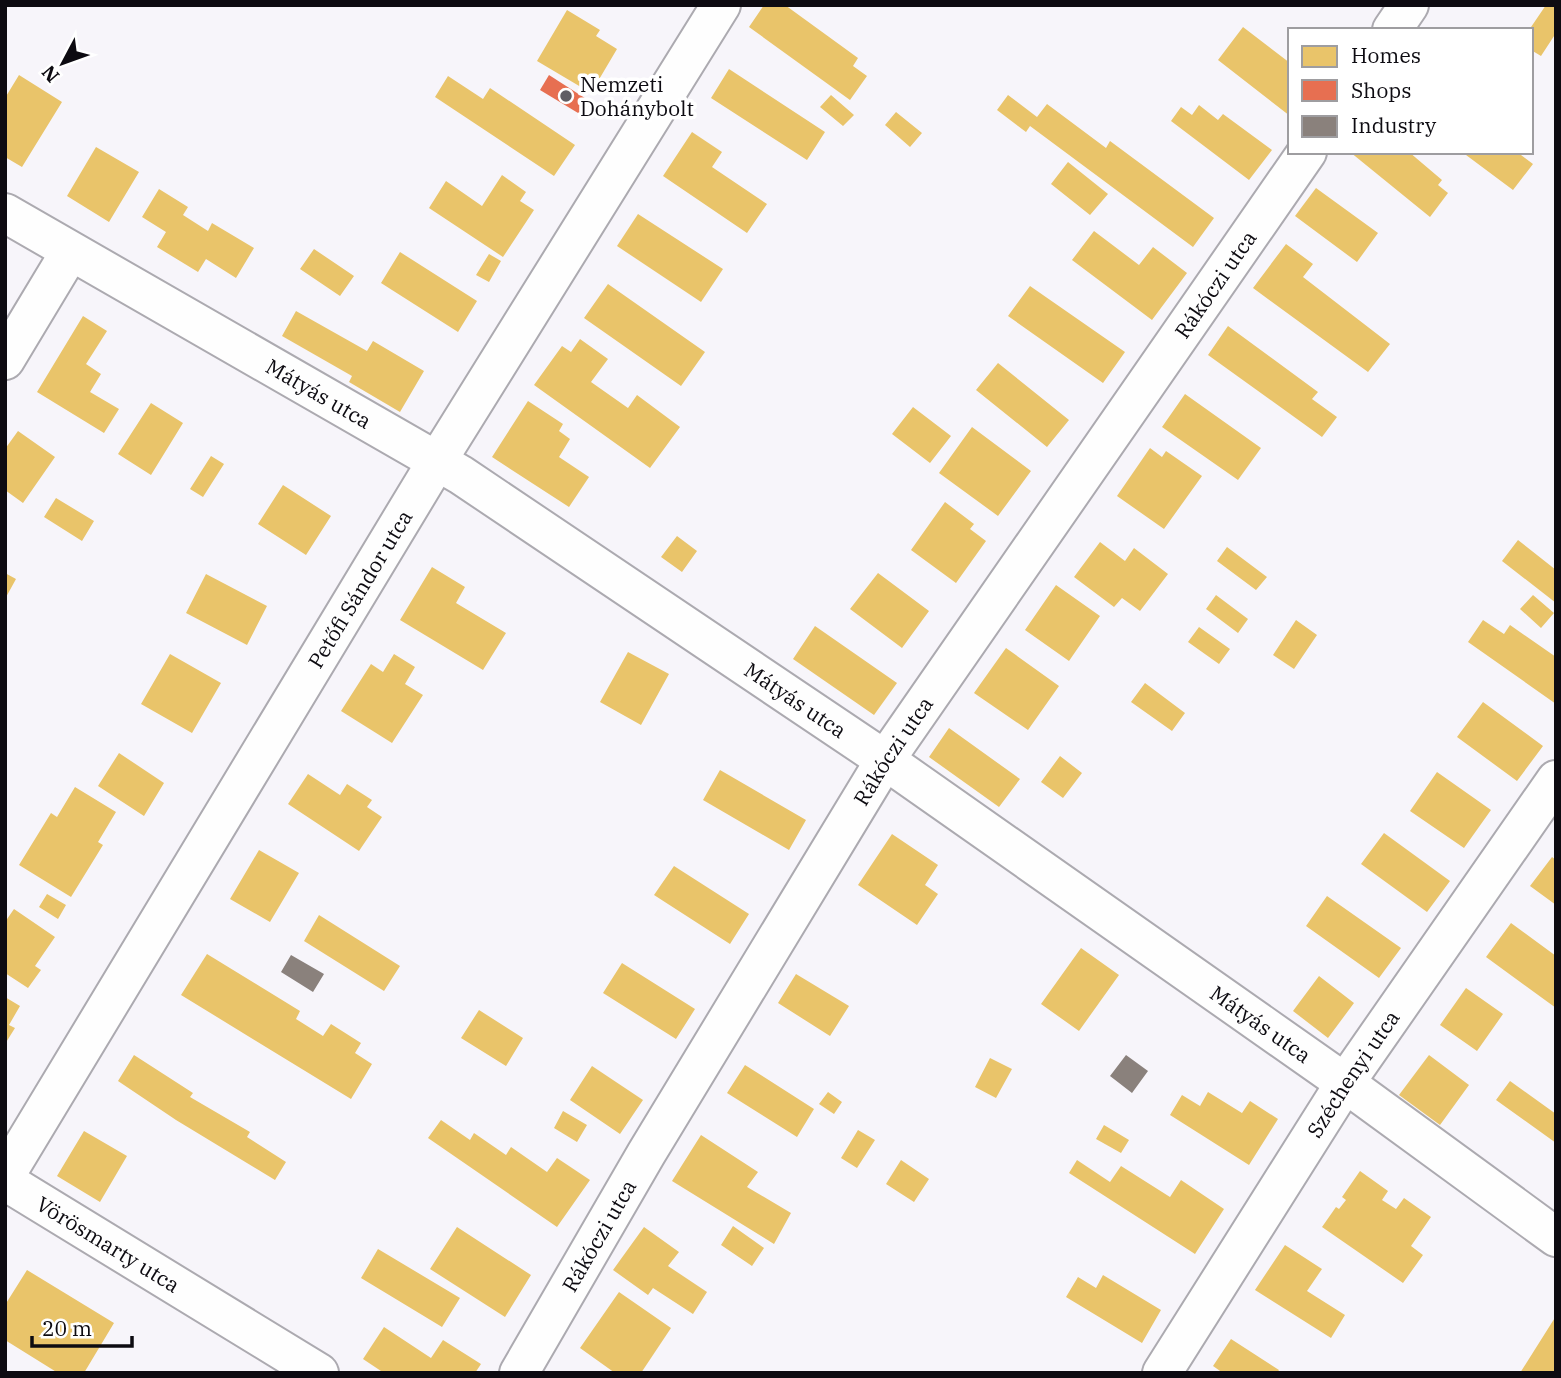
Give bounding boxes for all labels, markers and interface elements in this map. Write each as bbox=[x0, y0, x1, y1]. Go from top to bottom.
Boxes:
north arrow bbox=[28, 28, 98, 98]
legend bbox=[1288, 28, 1533, 154]
text: Homes bbox=[1351, 41, 1421, 69]
text: N bbox=[36, 61, 64, 88]
place label: Nemzeti Dohánybolt bbox=[580, 70, 694, 122]
text: Shops bbox=[1351, 76, 1411, 104]
marker: Nemzeti Dohánybolt bbox=[558, 88, 574, 104]
text: Industry bbox=[1351, 111, 1437, 139]
street label: Rákóczi utca bbox=[1168, 225, 1262, 344]
street label: Mátyás utca bbox=[261, 352, 377, 435]
street label: Petőfi Sándor utca bbox=[301, 505, 418, 673]
street label: Mátyás utca bbox=[739, 656, 852, 744]
street label: Rákóczi utca bbox=[847, 691, 939, 811]
street label: Mátyás utca bbox=[1205, 979, 1317, 1069]
street label: Széchenyi utca bbox=[1300, 1005, 1406, 1143]
street label: Rákóczi utca bbox=[555, 1174, 642, 1297]
street label: Vörösmarty utca bbox=[31, 1190, 185, 1299]
scale bar bbox=[32, 1304, 131, 1348]
text: 20 m bbox=[42, 1314, 92, 1342]

